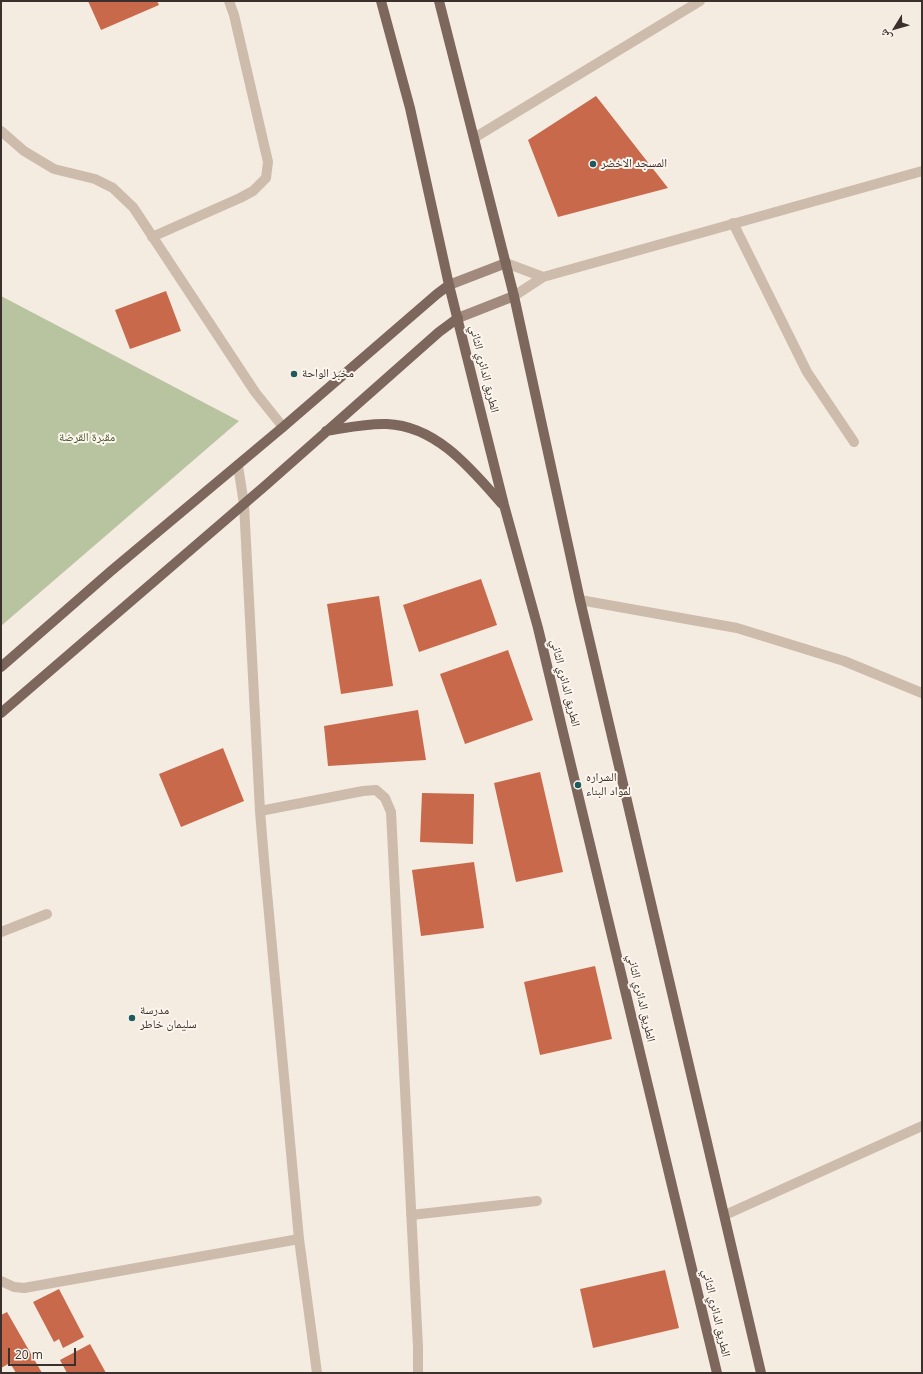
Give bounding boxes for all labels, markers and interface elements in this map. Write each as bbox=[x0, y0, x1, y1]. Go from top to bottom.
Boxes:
north arrow bbox=[875, 8, 915, 48]
text: ش bbox=[876, 26, 895, 45]
place label: المسجد الاخضر bbox=[601, 157, 667, 171]
marker: المسجد الاخضر bbox=[588, 159, 598, 169]
street label: الطريق الدائري الثاني bbox=[466, 324, 502, 414]
place label: مخبز الواحة bbox=[302, 367, 354, 381]
marker: مخبز الواحة bbox=[289, 369, 299, 379]
park label: مقبرة القرضة bbox=[59, 431, 115, 445]
street label: الطريق الدائري الثاني bbox=[547, 638, 583, 728]
place label: الشراره لمواد البناء bbox=[586, 771, 631, 799]
marker: الشراره لمواد البناء bbox=[573, 780, 583, 790]
street label: الطريق الدائري الثاني bbox=[624, 953, 658, 1043]
place label: مدرسة سليمان خاطر bbox=[140, 1004, 197, 1032]
marker: مدرسة سليمان خاطر bbox=[127, 1013, 137, 1023]
street label: الطريق الدائري الثاني bbox=[699, 1268, 733, 1358]
scale bar bbox=[10, 1340, 78, 1366]
text: 20 m bbox=[15, 1346, 43, 1363]

